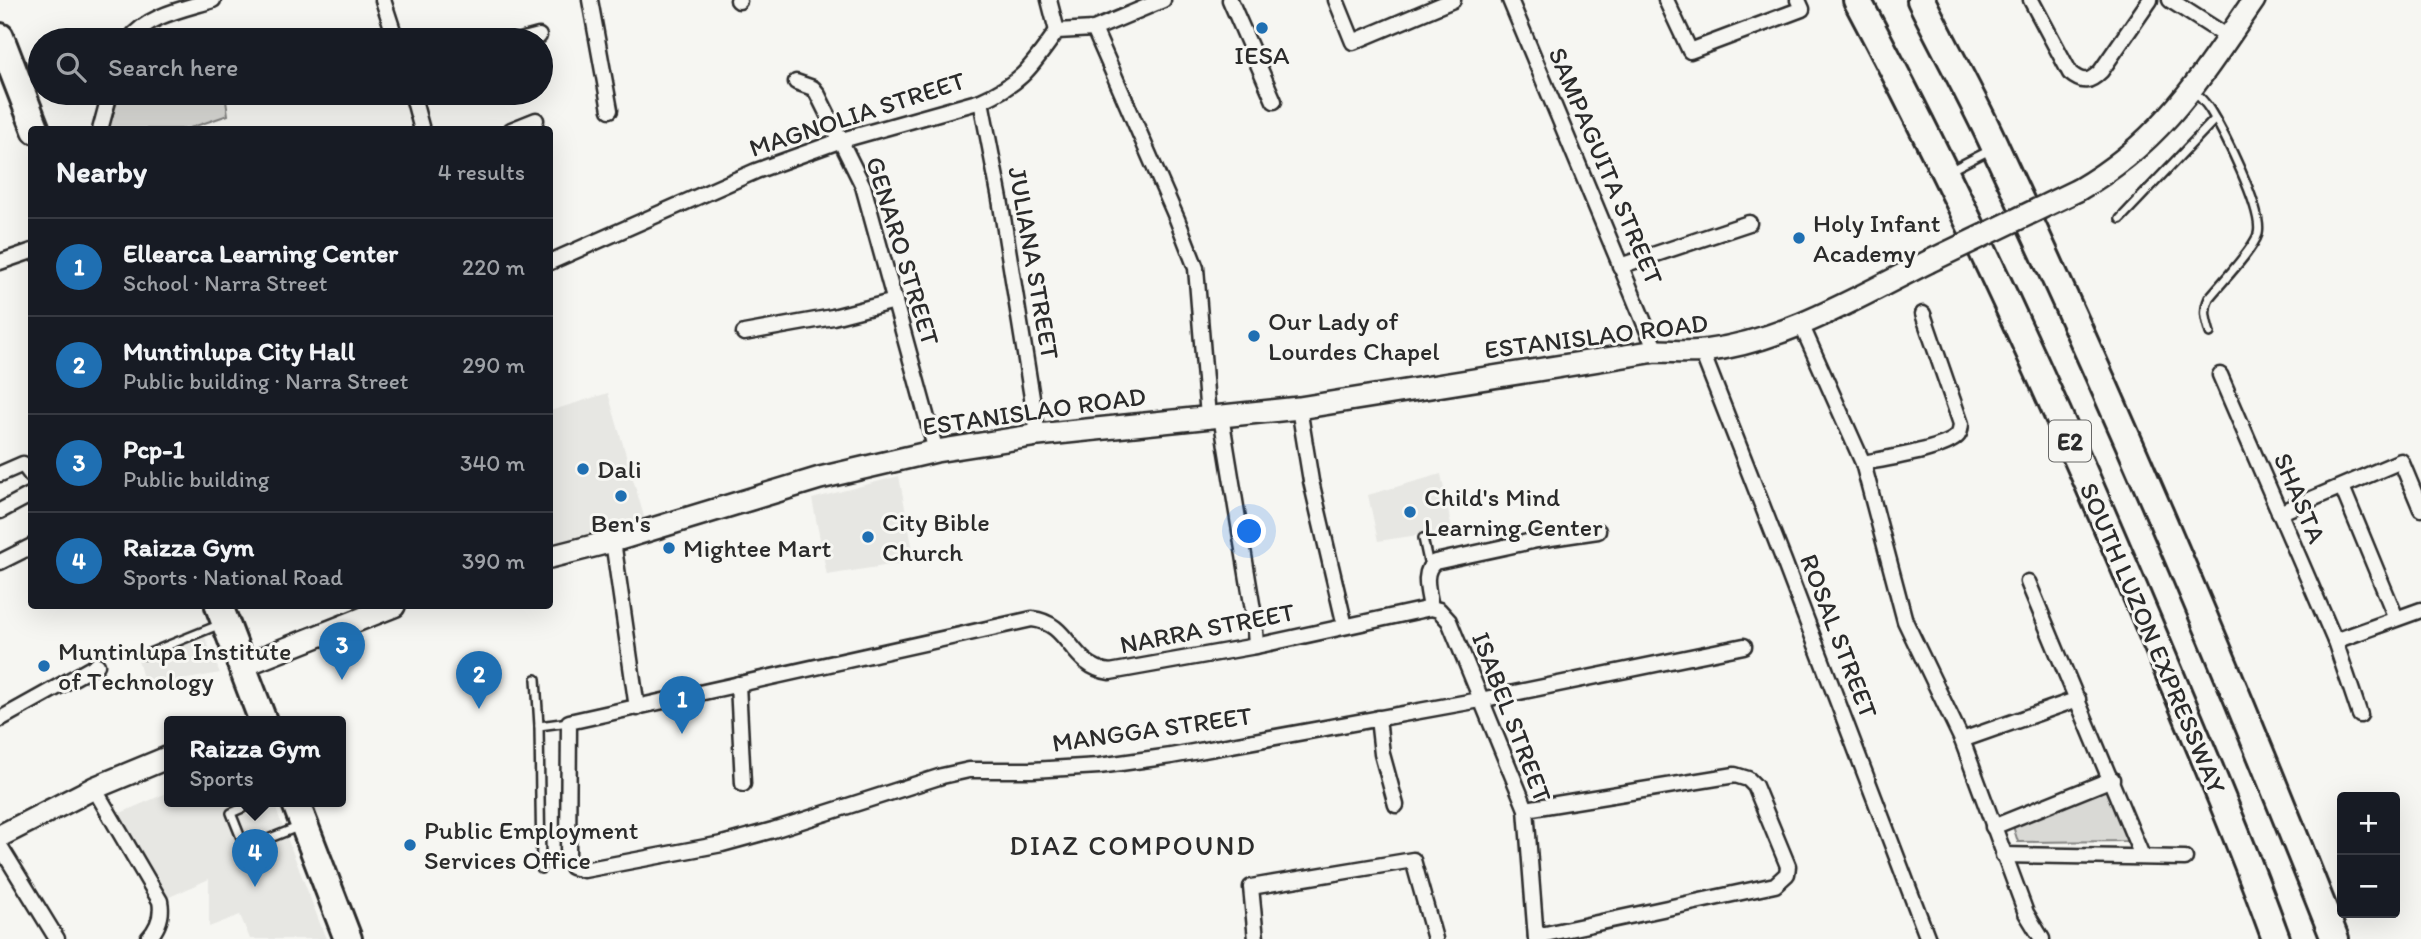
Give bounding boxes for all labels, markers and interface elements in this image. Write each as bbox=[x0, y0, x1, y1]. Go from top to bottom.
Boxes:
marker: IESA bbox=[1254, 20, 1270, 36]
search box bbox=[28, 28, 553, 105]
place label: IESA bbox=[1234, 39, 1290, 71]
street label: SAMPAGUITA STREET bbox=[1542, 43, 1671, 290]
icon: search bbox=[52, 48, 90, 86]
text: Search here bbox=[108, 51, 238, 83]
street label: MAGNOLIA STREET bbox=[745, 64, 969, 164]
text: Nearby bbox=[56, 153, 147, 190]
street label: GENARO STREET bbox=[859, 153, 947, 350]
text: 4 results bbox=[438, 158, 525, 186]
street label: JULIANA STREET bbox=[1001, 164, 1067, 362]
place label: Holy Infant Academy bbox=[1813, 207, 1941, 269]
marker: Holy Infant Academy bbox=[1791, 230, 1807, 246]
text: Ellearca Learning Center bbox=[123, 237, 398, 269]
text: 1 bbox=[74, 253, 84, 281]
text: 220 m bbox=[462, 253, 525, 281]
text: School · Narra Street bbox=[123, 269, 327, 297]
place label: Our Lady of Lourdes Chapel bbox=[1268, 305, 1440, 367]
street label: ESTANISLAO ROAD bbox=[1482, 306, 1710, 366]
marker: Our Lady of Lourdes Chapel bbox=[1246, 328, 1262, 344]
text: Muntinlupa City Hall bbox=[123, 335, 355, 367]
text: 2 bbox=[73, 351, 85, 379]
text: 290 m bbox=[462, 351, 525, 379]
text: Public building · Narra Street bbox=[123, 367, 408, 395]
street label: ESTANISLAO ROAD bbox=[920, 379, 1148, 443]
road number: E2 bbox=[2049, 420, 2091, 462]
text: Pcp-1 bbox=[123, 433, 185, 465]
street label: SHASTA bbox=[2267, 448, 2333, 548]
text: 3 bbox=[73, 449, 85, 477]
text: 340 m bbox=[460, 449, 525, 477]
place label: Dali bbox=[597, 453, 642, 485]
marker: Dali bbox=[575, 461, 591, 477]
text: Public building bbox=[123, 465, 269, 493]
street label: SOUTH LUZON EXPRESSWAY bbox=[2073, 478, 2233, 798]
place label: Child's Mind Learning Center bbox=[1424, 481, 1603, 543]
marker: Ben's bbox=[613, 488, 629, 504]
marker: Child's Mind Learning Center bbox=[1402, 504, 1418, 520]
place label: City Bible Church bbox=[882, 506, 990, 568]
place label: Ben's bbox=[591, 507, 651, 539]
your location bbox=[1232, 514, 1266, 548]
marker: City Bible Church bbox=[860, 529, 876, 545]
text: Raizza Gym bbox=[123, 531, 254, 563]
place label: Mightee Mart bbox=[683, 532, 832, 564]
marker: Mightee Mart bbox=[661, 540, 677, 556]
text: 4 bbox=[72, 547, 86, 575]
text: 390 m bbox=[462, 547, 525, 575]
street label: ROSAL STREET bbox=[1793, 549, 1885, 723]
text: Sports · National Road bbox=[123, 563, 343, 591]
street label: NARRA STREET bbox=[1117, 595, 1298, 661]
pin: 3 bbox=[319, 622, 365, 680]
street label: ISABEL STREET bbox=[1465, 627, 1559, 807]
place label: Muntinlupa Institute of Technology bbox=[58, 635, 291, 697]
pin: 2 bbox=[456, 651, 502, 709]
marker: Muntinlupa Institute of Technology bbox=[36, 658, 52, 674]
pin: 1 bbox=[659, 676, 705, 734]
street label: MANGGA STREET bbox=[1050, 699, 1254, 759]
popup bbox=[164, 716, 346, 807]
text: Raizza Gym bbox=[189, 732, 321, 764]
text: Sports bbox=[189, 764, 254, 792]
map controls bbox=[2337, 792, 2400, 918]
button: + bbox=[2337, 792, 2400, 855]
place label: Public Employment Services Office bbox=[424, 814, 639, 876]
district label: DIAZ COMPOUND bbox=[1009, 828, 1257, 862]
pin: 4 bbox=[232, 829, 278, 887]
marker: Public Employment Services Office bbox=[402, 837, 418, 853]
button: − bbox=[2337, 855, 2400, 918]

